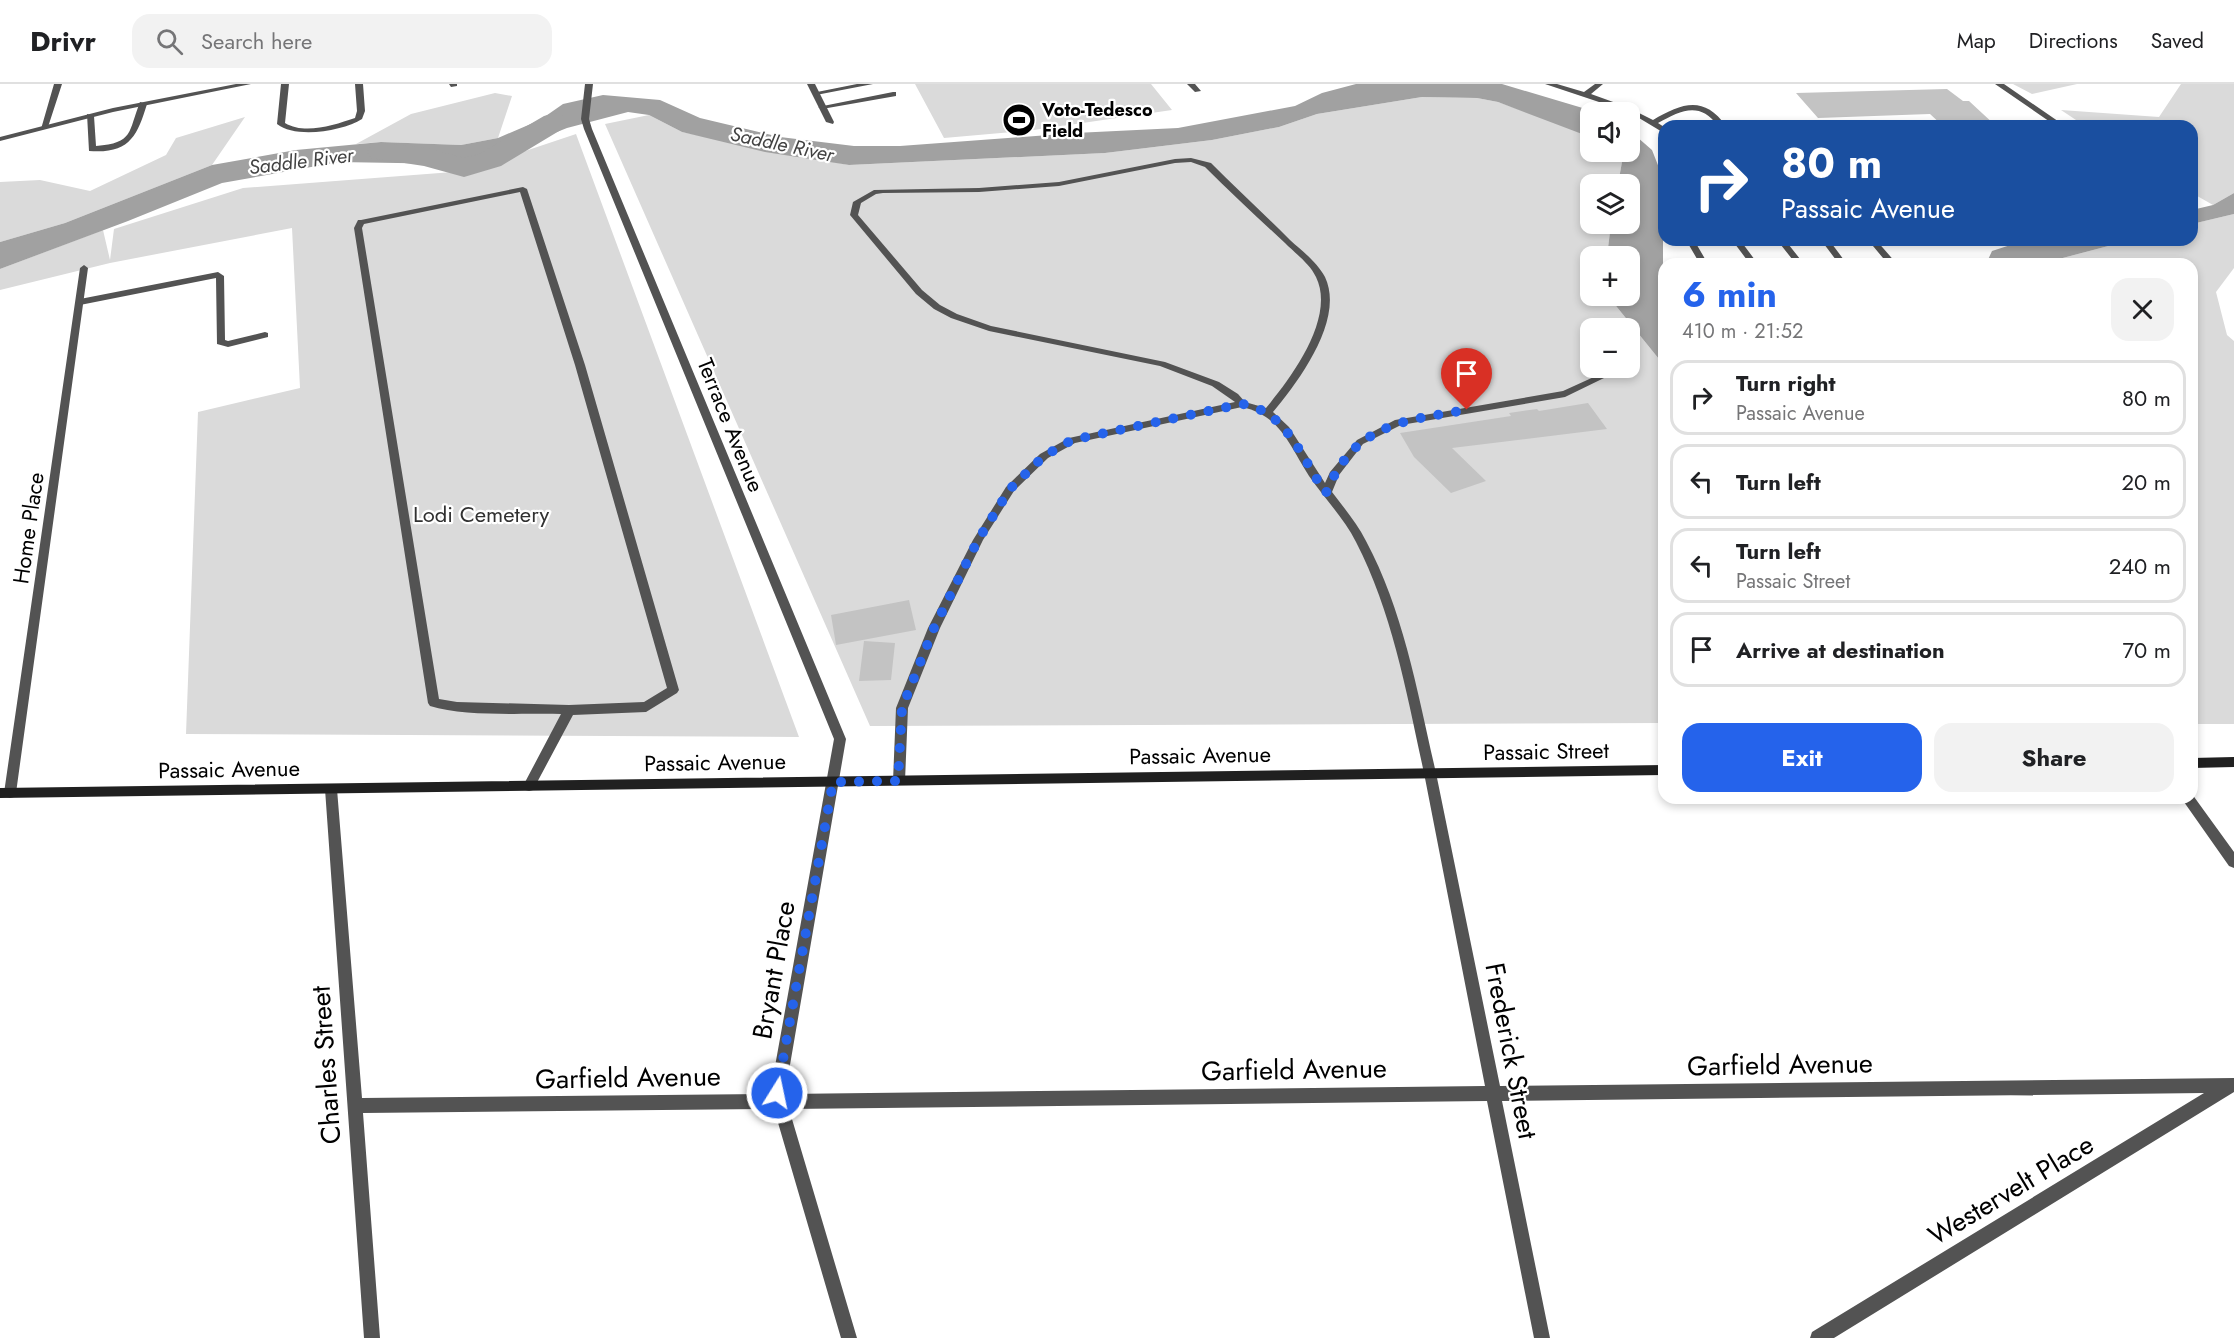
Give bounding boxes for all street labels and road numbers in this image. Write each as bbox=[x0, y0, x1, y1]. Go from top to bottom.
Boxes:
street label: Terrace Avenue bbox=[690, 353, 772, 497]
street label: Home Place bbox=[4, 470, 52, 586]
street label: Passaic Street bbox=[1483, 734, 1610, 768]
street label: Passaic Avenue bbox=[1129, 738, 1271, 772]
street label: Passaic Avenue bbox=[644, 745, 786, 779]
street label: Passaic Avenue bbox=[158, 752, 300, 786]
street label: Bryant Place bbox=[742, 898, 805, 1042]
street label: Frederick Street bbox=[1475, 960, 1548, 1143]
street label: Charles Street bbox=[300, 984, 350, 1145]
street label: Garfield Avenue bbox=[1687, 1043, 1873, 1086]
street label: Garfield Avenue bbox=[1201, 1048, 1387, 1091]
street label: Garfield Avenue bbox=[535, 1056, 721, 1099]
street label: Westervelt Place bbox=[1921, 1125, 2101, 1254]

